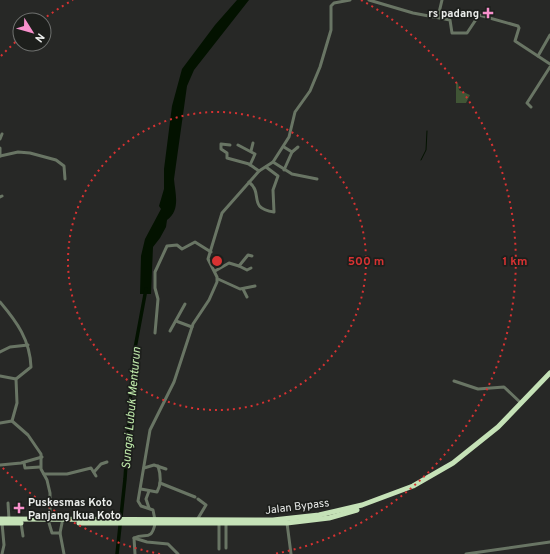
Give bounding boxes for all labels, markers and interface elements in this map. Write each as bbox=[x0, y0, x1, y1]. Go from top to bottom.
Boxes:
place label: rs padang bbox=[428, 7, 479, 21]
marker: rs padang bbox=[482, 7, 494, 19]
north arrow bbox=[12, 12, 52, 52]
text: N bbox=[31, 30, 47, 45]
centre of rings bbox=[210, 254, 224, 268]
text: 500 m bbox=[348, 254, 384, 270]
text: 1 km bbox=[502, 254, 528, 270]
water label: Sungai Lubuk Menturun bbox=[119, 346, 145, 470]
place label: Puskesmas Koto Panjang Ikua Koto bbox=[28, 496, 121, 523]
street label: Jalan Bypass bbox=[264, 496, 330, 518]
marker: Puskesmas Koto Panjang Ikua Koto bbox=[13, 502, 25, 514]

